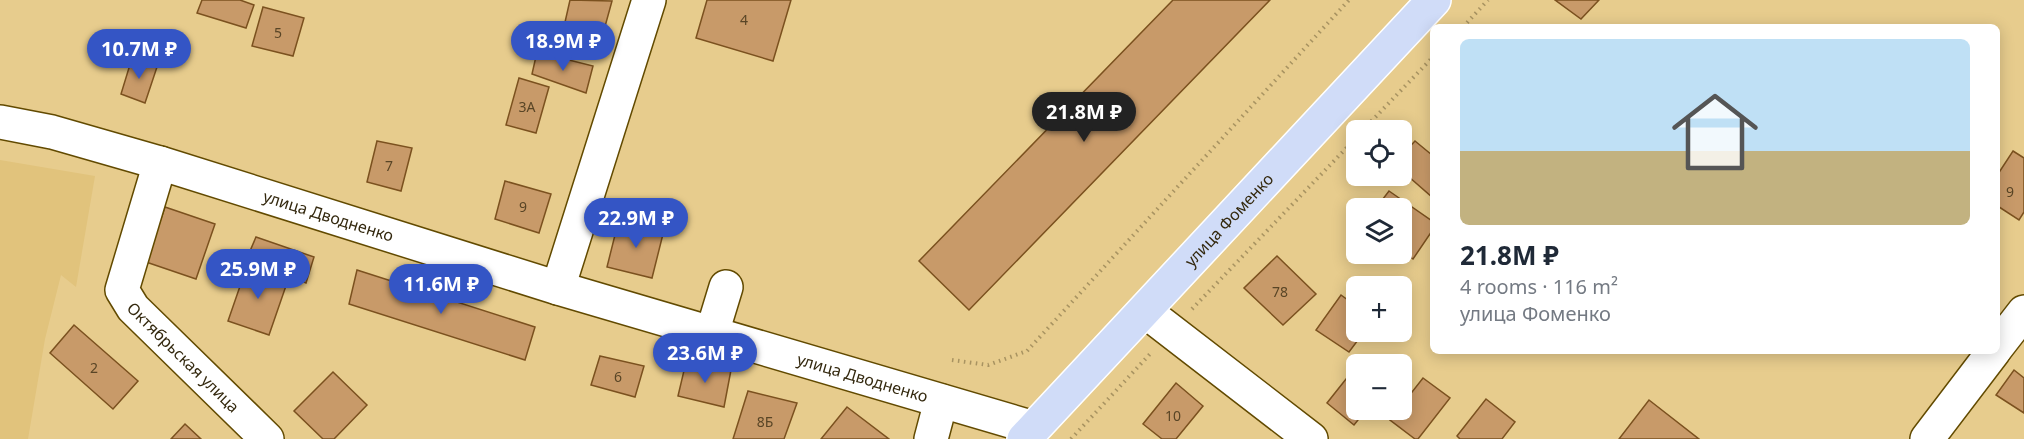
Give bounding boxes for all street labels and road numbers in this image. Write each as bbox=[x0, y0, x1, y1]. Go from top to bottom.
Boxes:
street label: улица Фоменко bbox=[1179, 168, 1278, 271]
street label: улица Дводненко bbox=[261, 185, 397, 247]
street label: Октябрьская улица bbox=[122, 297, 244, 417]
street label: улица Дводненко bbox=[794, 348, 931, 407]

